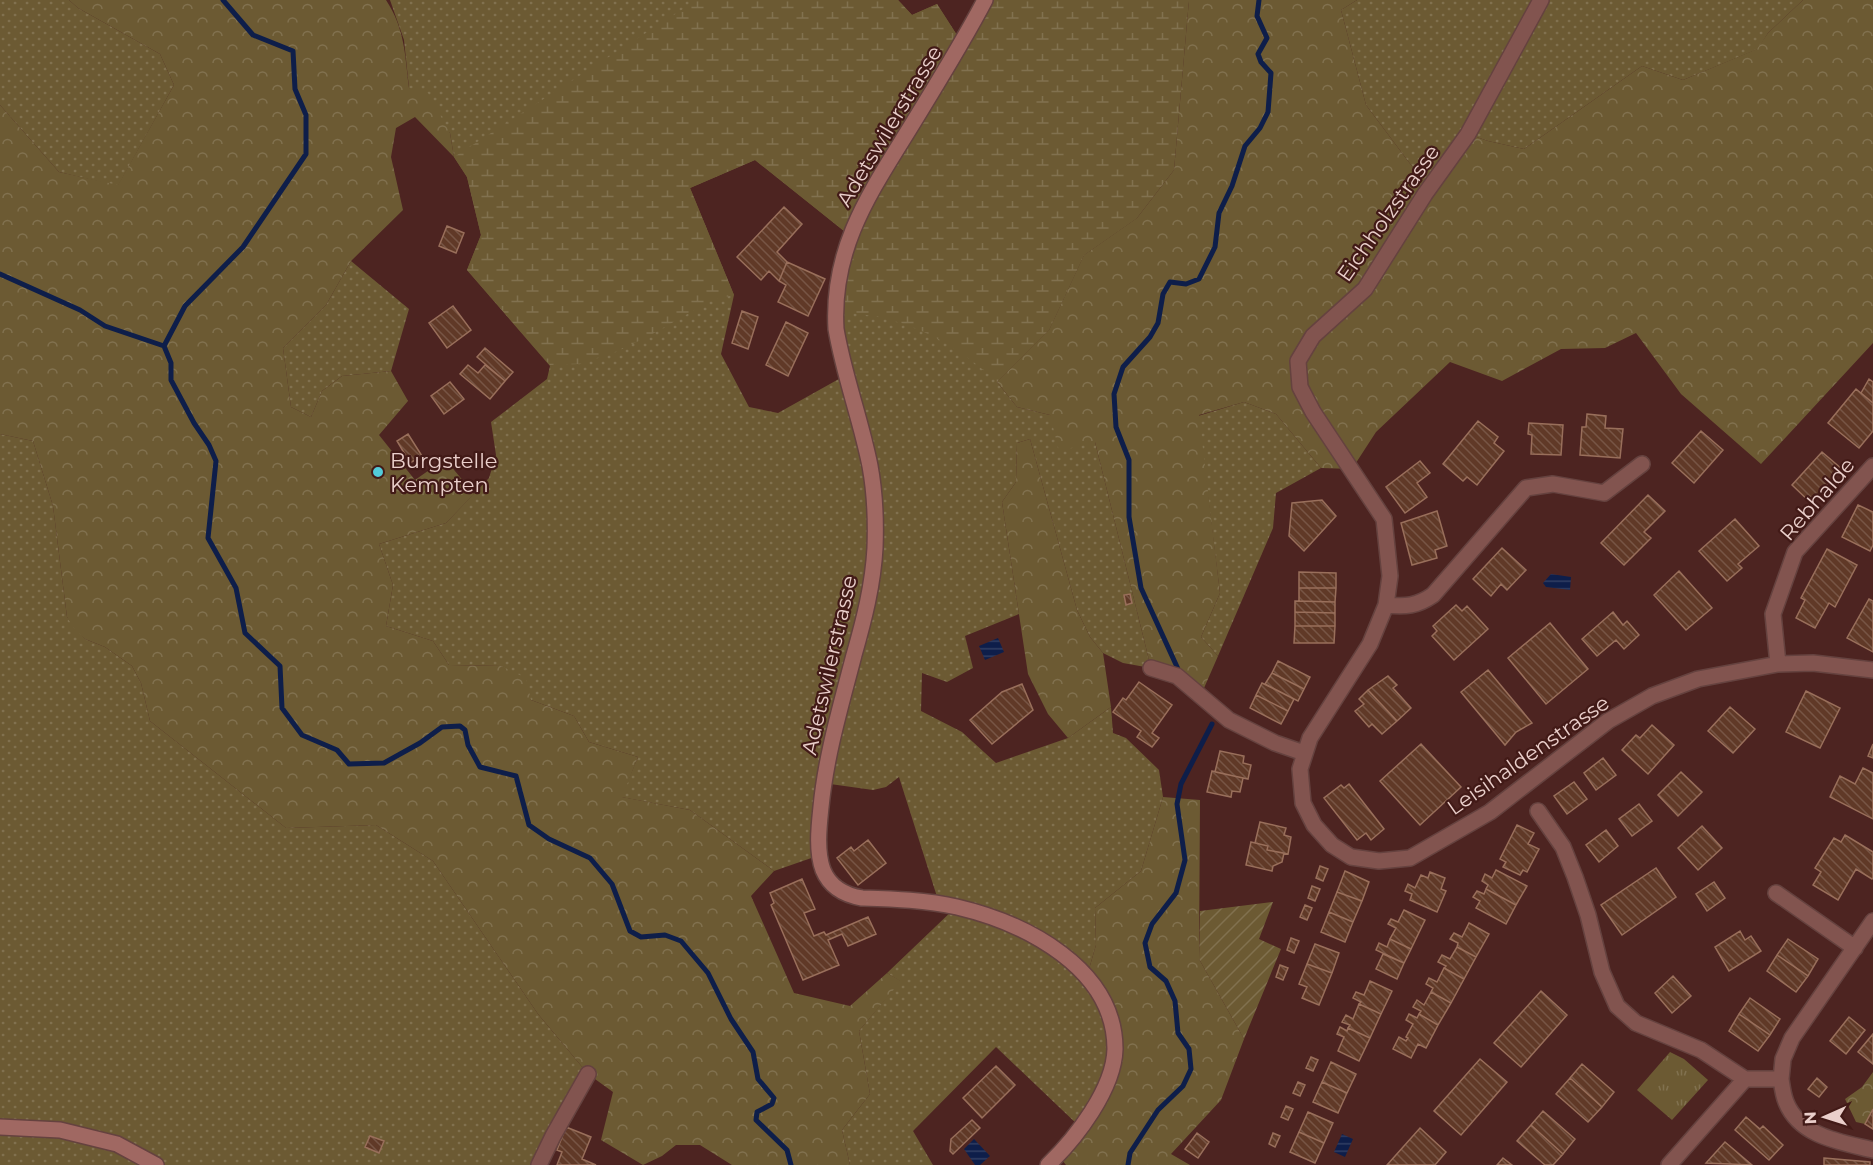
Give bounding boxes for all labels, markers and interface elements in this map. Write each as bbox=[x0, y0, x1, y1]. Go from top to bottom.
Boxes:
street label: Adetswilerstrasse bbox=[831, 41, 947, 211]
street label: Eichholzstrasse bbox=[1332, 140, 1444, 286]
place label: Burgstelle Kempten bbox=[390, 448, 498, 497]
street label: Rebhalde bbox=[1774, 453, 1860, 545]
marker: Burgstelle Kempten bbox=[371, 465, 385, 479]
street label: Adetswilerstrasse bbox=[796, 573, 862, 757]
street label: Leisihaldenstrasse bbox=[1442, 690, 1614, 820]
north arrow bbox=[1795, 1087, 1855, 1147]
text: N bbox=[1801, 1111, 1820, 1125]

